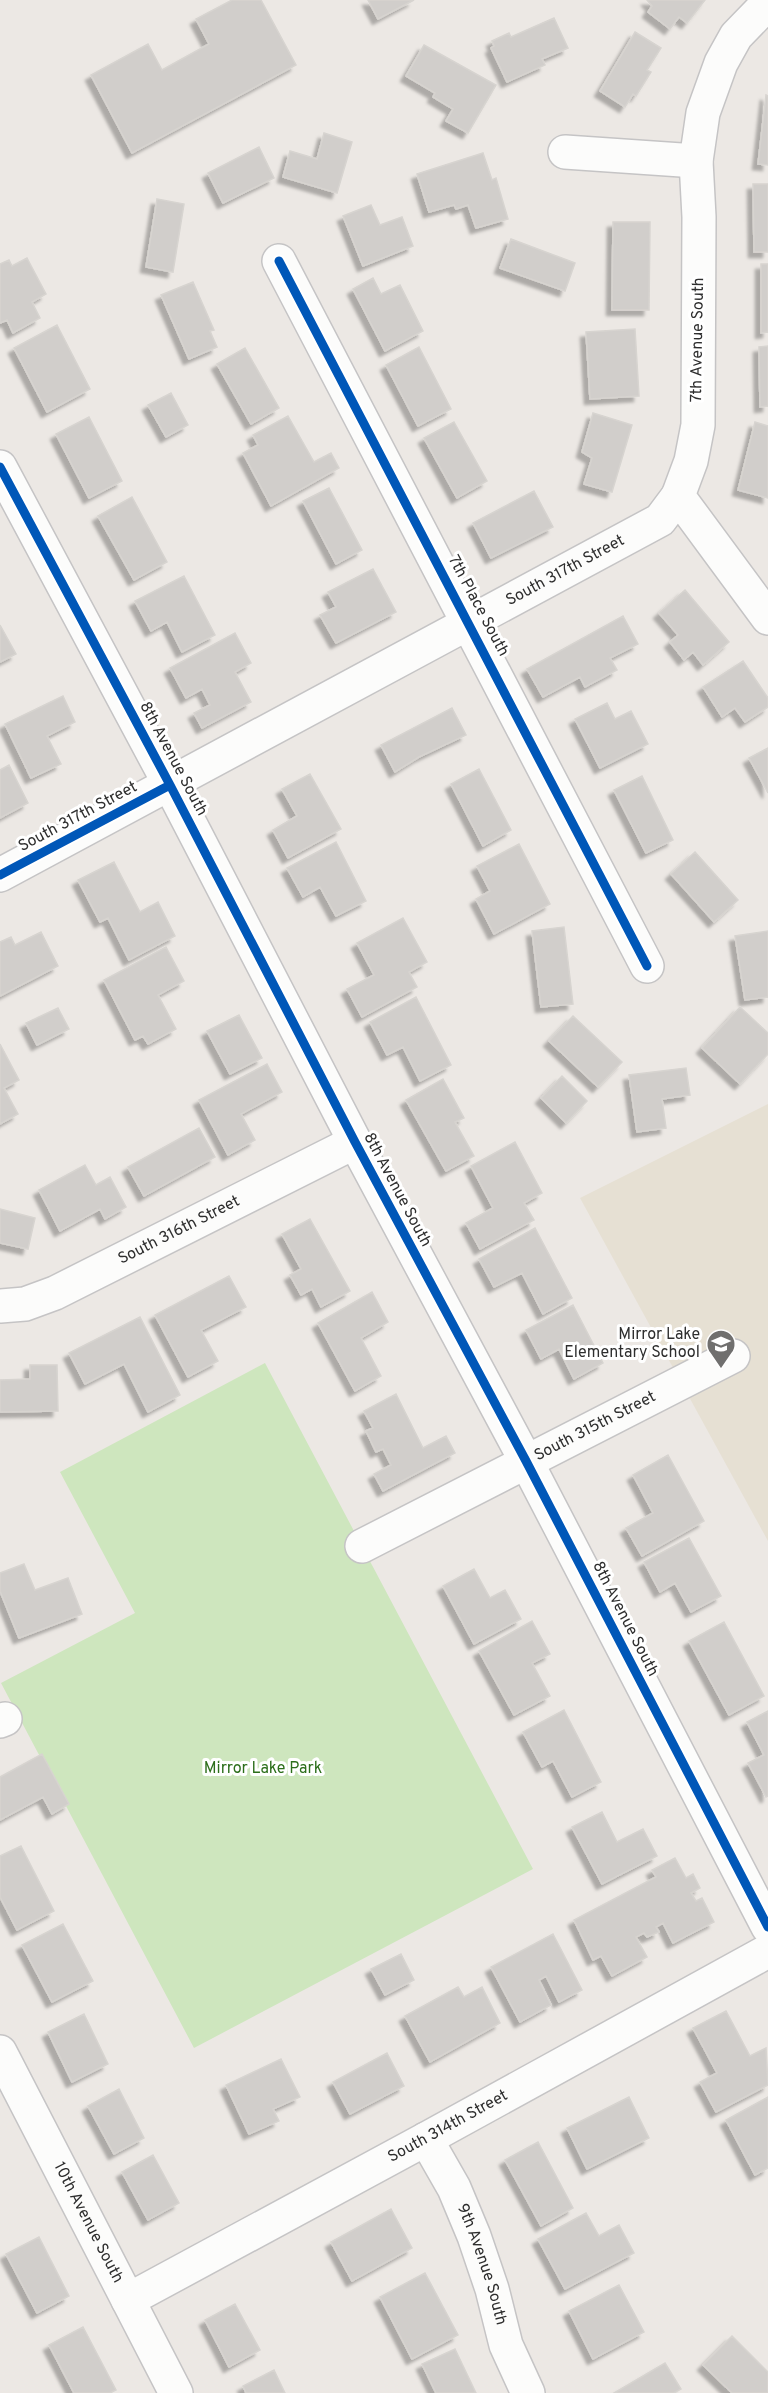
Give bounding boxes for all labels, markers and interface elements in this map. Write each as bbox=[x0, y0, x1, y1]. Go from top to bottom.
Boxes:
street label: 7th Avenue South bbox=[687, 277, 709, 403]
street label: South 317th Street bbox=[503, 531, 628, 611]
street label: 7th Place South bbox=[443, 552, 513, 660]
street label: 8th Avenue South bbox=[134, 698, 212, 820]
street label: South 317th Street bbox=[15, 777, 141, 857]
street label: 8th Avenue South bbox=[358, 1129, 436, 1251]
street label: South 316th Street bbox=[115, 1192, 243, 1269]
place label: Mirror Lake Elementary School bbox=[564, 1325, 700, 1363]
school or university icon: Mirror Lake Elementary School bbox=[705, 1328, 737, 1370]
street label: South 315th Street bbox=[531, 1387, 659, 1466]
street label: 8th Avenue South bbox=[587, 1558, 663, 1680]
park label: Mirror Lake Park bbox=[204, 1759, 322, 1779]
street label: South 314th Street bbox=[385, 2086, 512, 2168]
street label: 10th Avenue South bbox=[49, 2159, 128, 2286]
street label: 9th Avenue South bbox=[452, 2201, 511, 2327]

